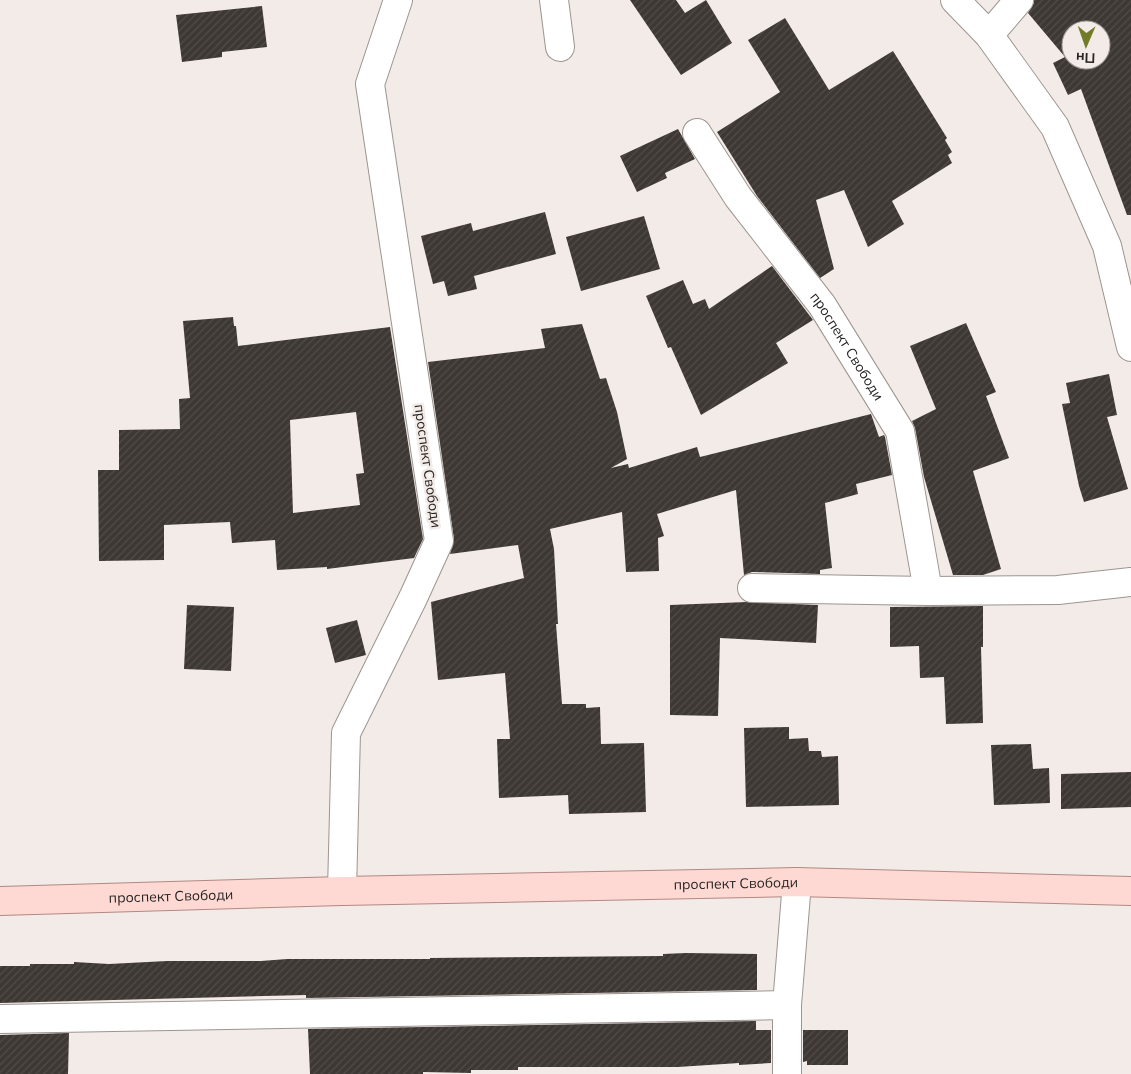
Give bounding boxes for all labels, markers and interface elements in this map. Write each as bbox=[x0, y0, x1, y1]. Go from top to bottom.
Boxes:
north arrow bbox=[1061, 20, 1111, 70]
text: Пн bbox=[1076, 49, 1096, 67]
street label: проспект Свободи bbox=[806, 288, 888, 404]
street label: проспект Свободи bbox=[410, 403, 446, 529]
street label: проспект Свободи bbox=[673, 873, 798, 893]
street label: проспект Свободи bbox=[108, 885, 233, 907]

